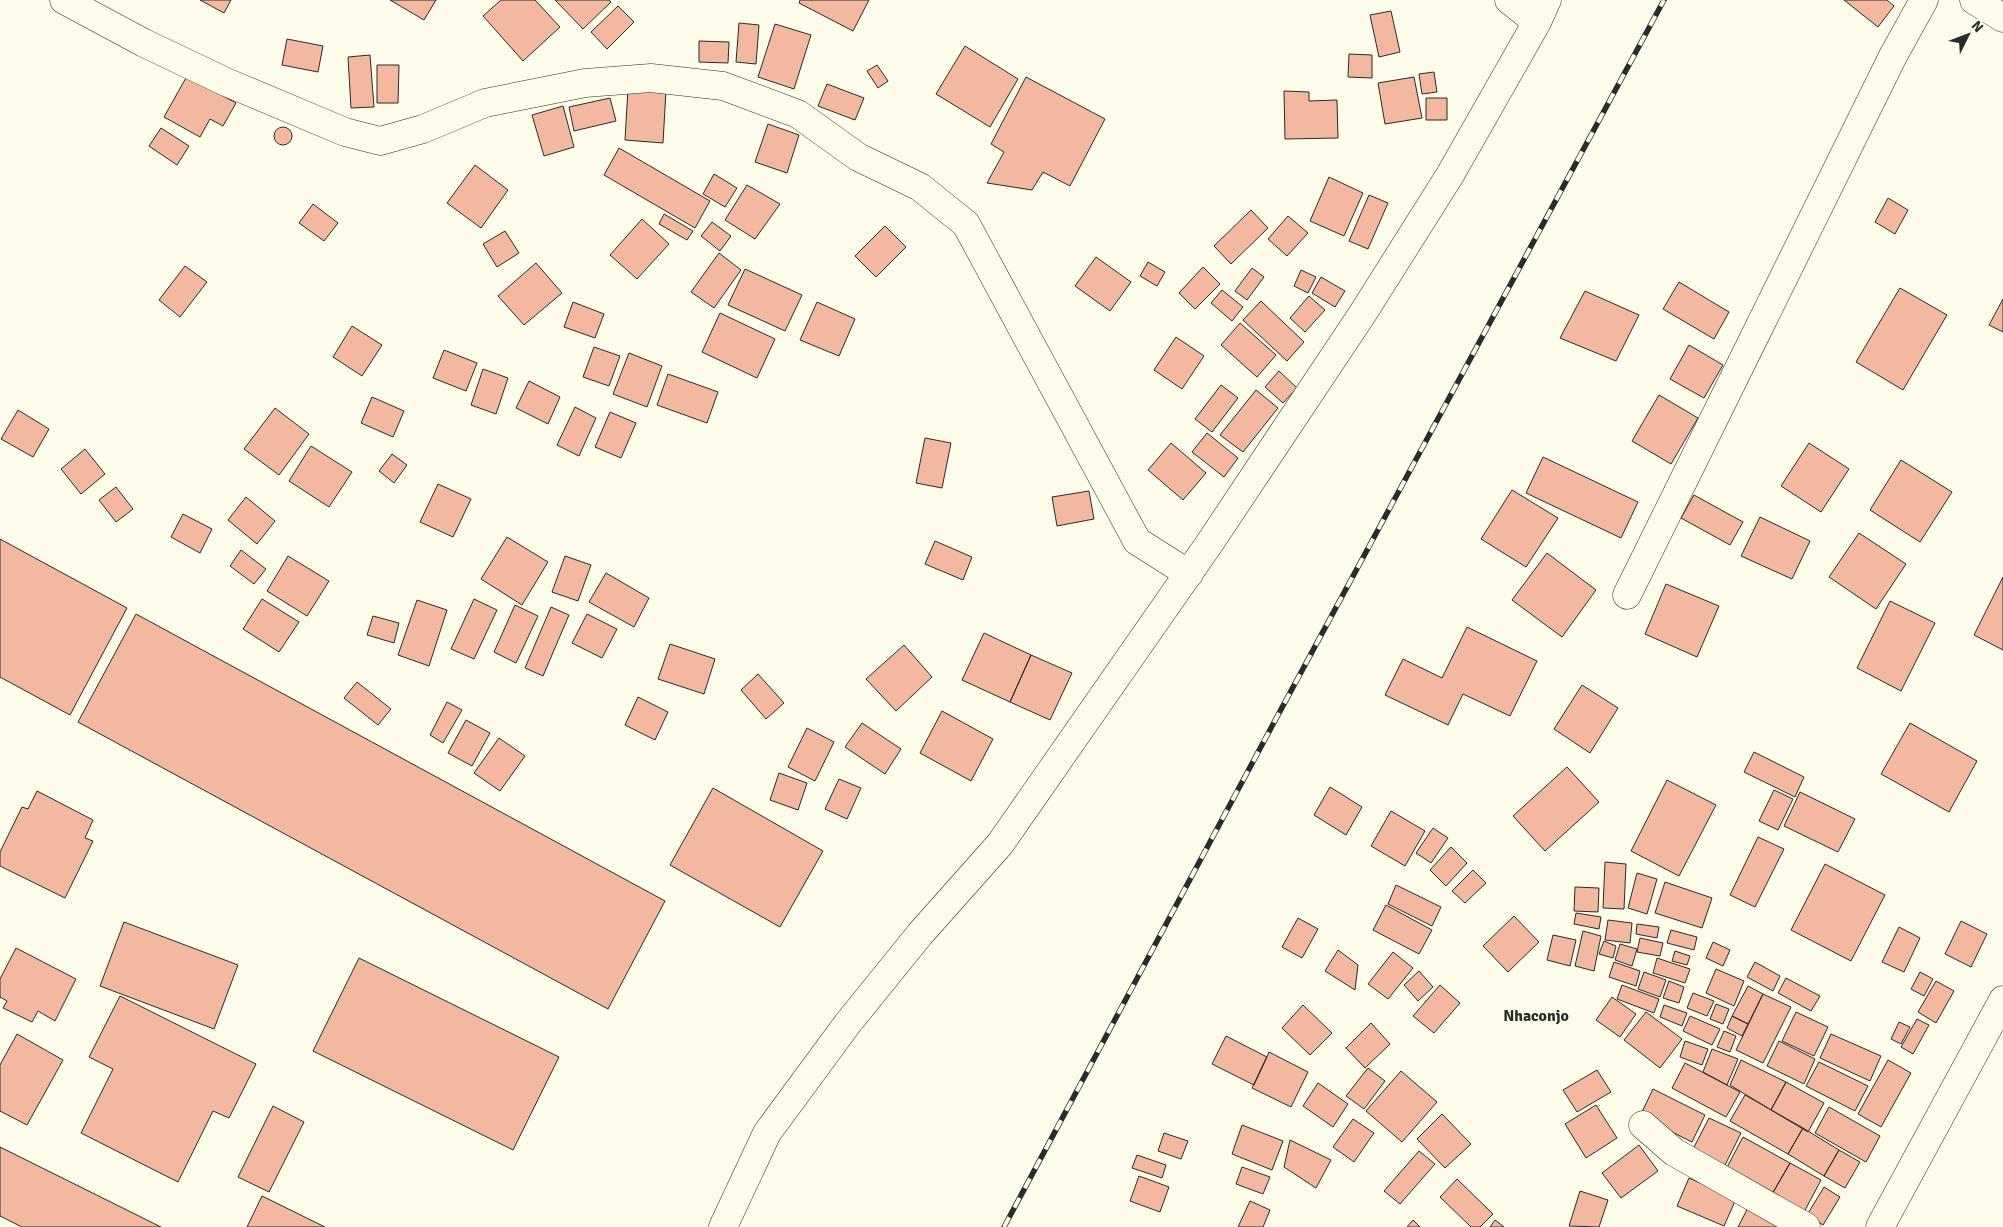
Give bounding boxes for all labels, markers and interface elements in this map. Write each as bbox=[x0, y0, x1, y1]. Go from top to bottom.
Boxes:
north arrow bbox=[1943, 10, 1993, 60]
text: N bbox=[1968, 17, 1987, 36]
district label: Nhaconjo bbox=[1503, 1006, 1569, 1026]

